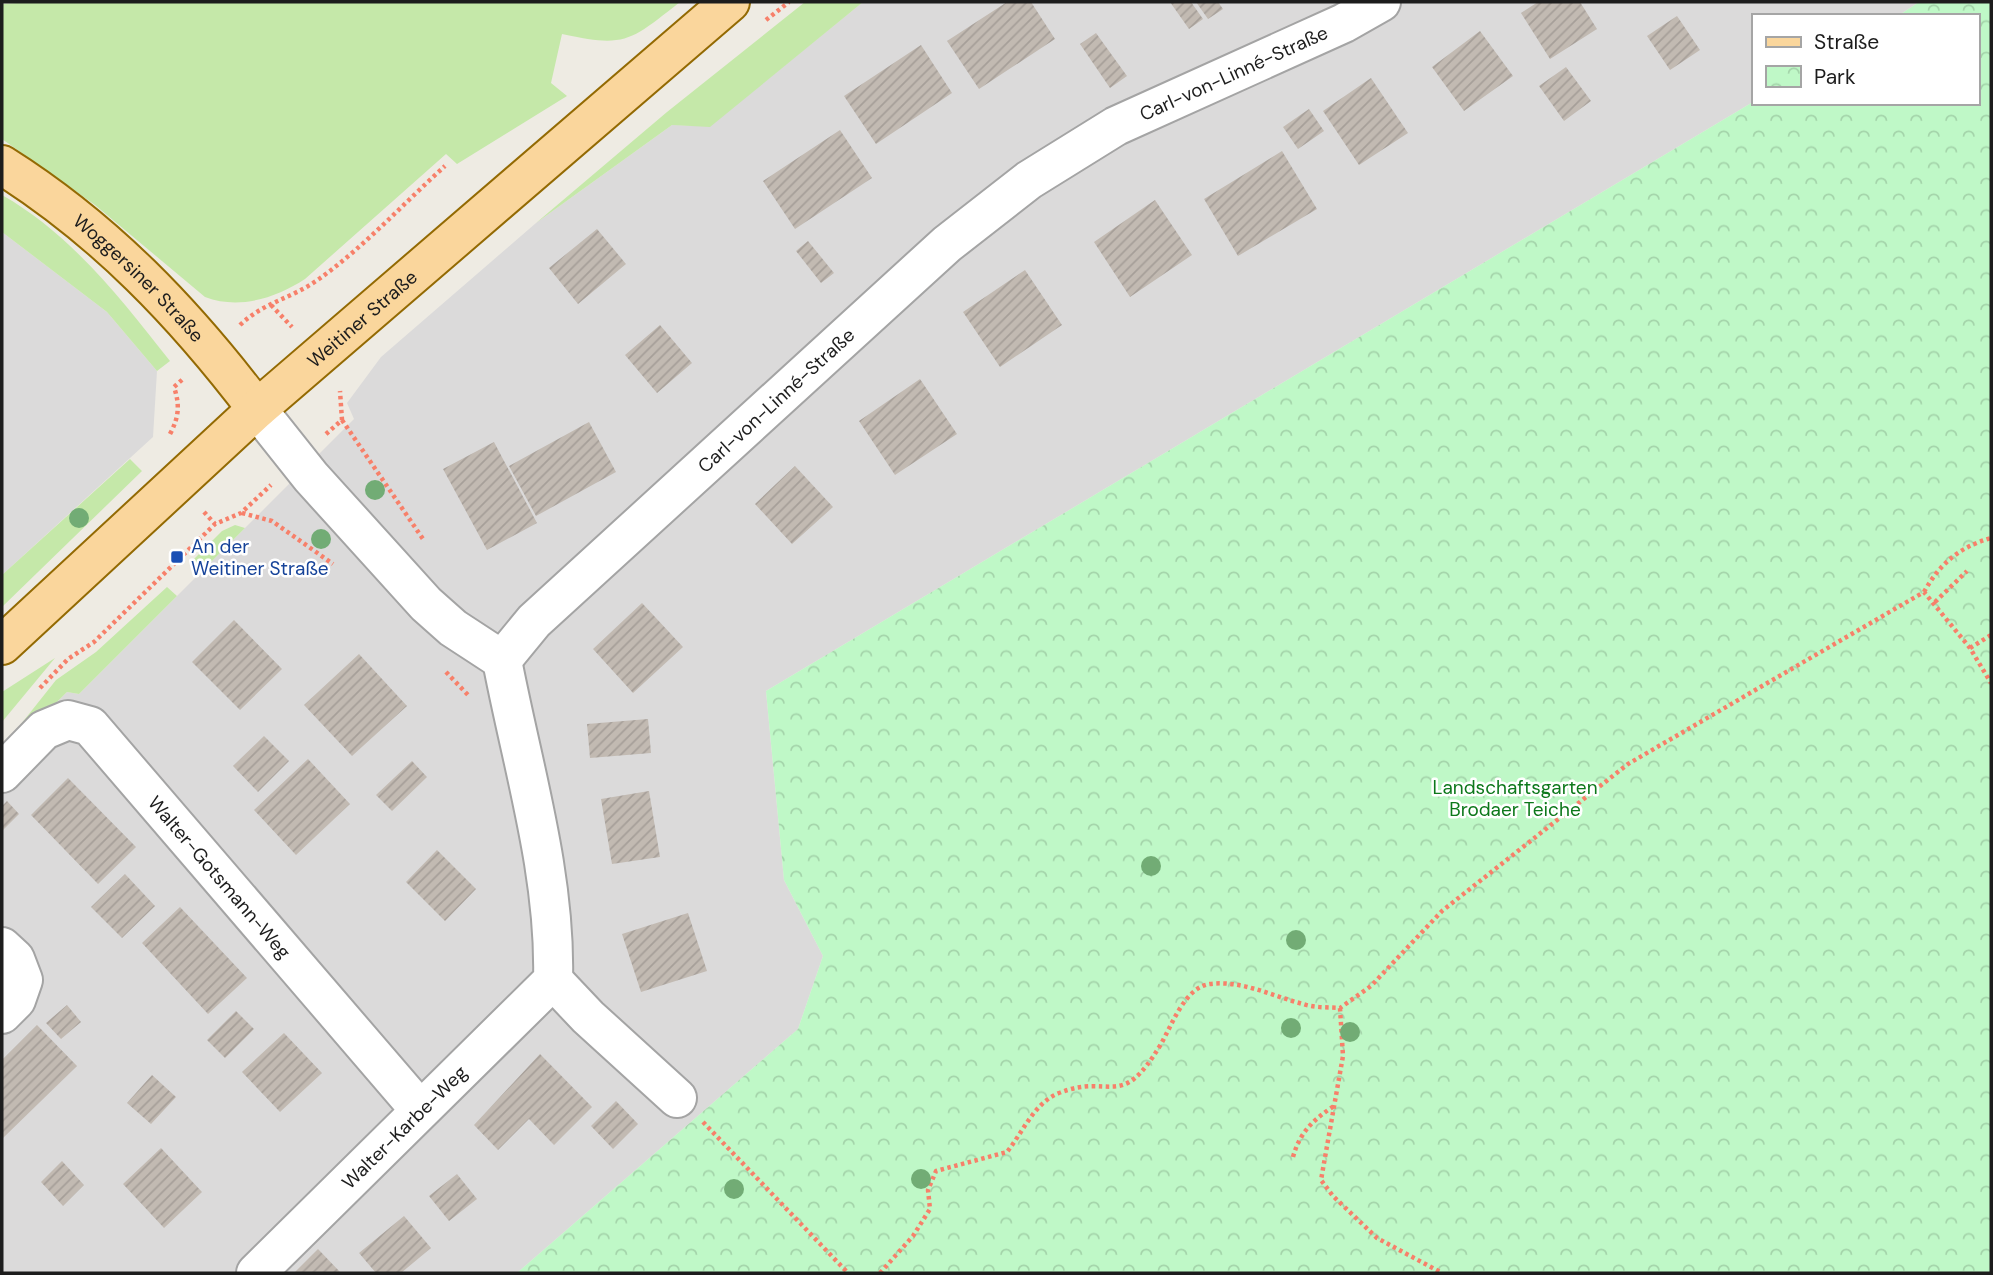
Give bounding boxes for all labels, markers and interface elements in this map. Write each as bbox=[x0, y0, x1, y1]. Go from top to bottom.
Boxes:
legend bbox=[1752, 14, 1979, 105]
street label: Carl-von-Linné-Straße bbox=[1136, 20, 1332, 127]
text: Straße bbox=[1814, 28, 1879, 56]
text: Park bbox=[1814, 63, 1856, 91]
street label: Woggersiner Straße bbox=[68, 209, 209, 348]
street label: Weitiner Straße bbox=[302, 265, 423, 373]
street label: Carl-von-Linné-Straße bbox=[693, 323, 860, 479]
place label: An der Weitiner Straße bbox=[191, 534, 329, 581]
marker: An der Weitiner Straße bbox=[169, 549, 185, 565]
park label: Landschaftsgarten Brodaer Teiche bbox=[1432, 775, 1598, 822]
street label: Walter-Gotsmann-Weg bbox=[142, 791, 297, 964]
street label: Walter-Karbe-Weg bbox=[336, 1060, 473, 1195]

